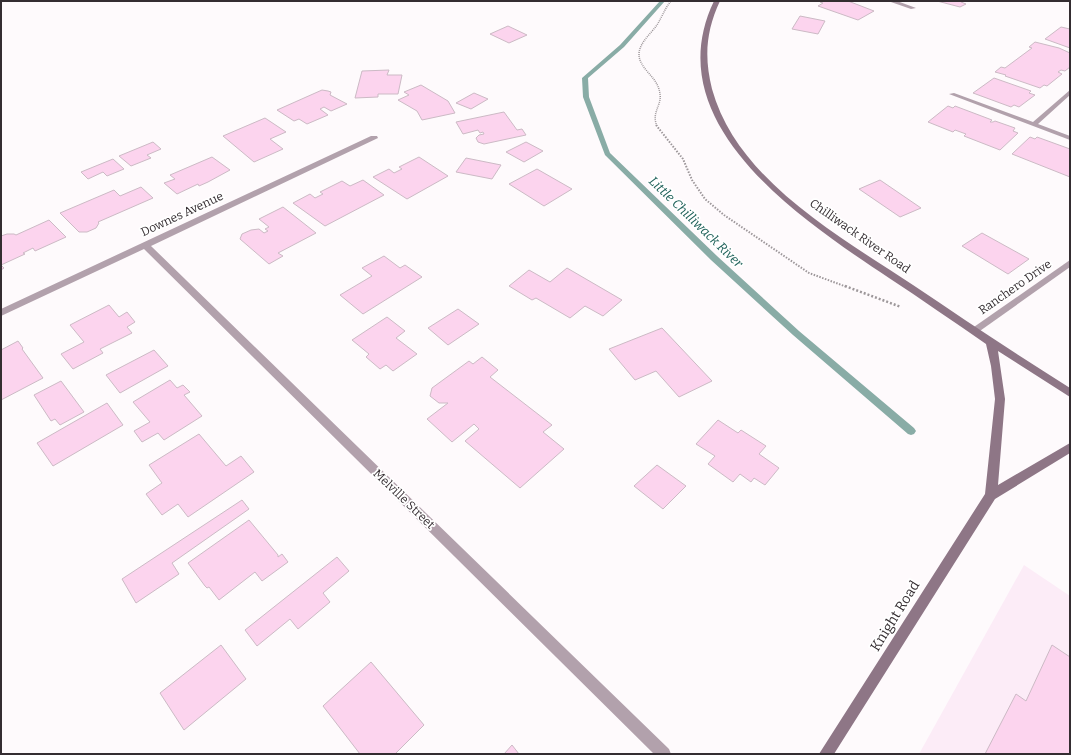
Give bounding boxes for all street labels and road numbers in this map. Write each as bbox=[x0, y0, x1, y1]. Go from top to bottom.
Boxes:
street label: Downes Avenue bbox=[139, 189, 225, 239]
street label: Chilliwack River Road bbox=[807, 196, 913, 276]
street label: Ranchero Drive bbox=[976, 257, 1054, 317]
street label: Melville Street bbox=[370, 466, 438, 532]
street label: Knight Road bbox=[867, 578, 923, 654]

